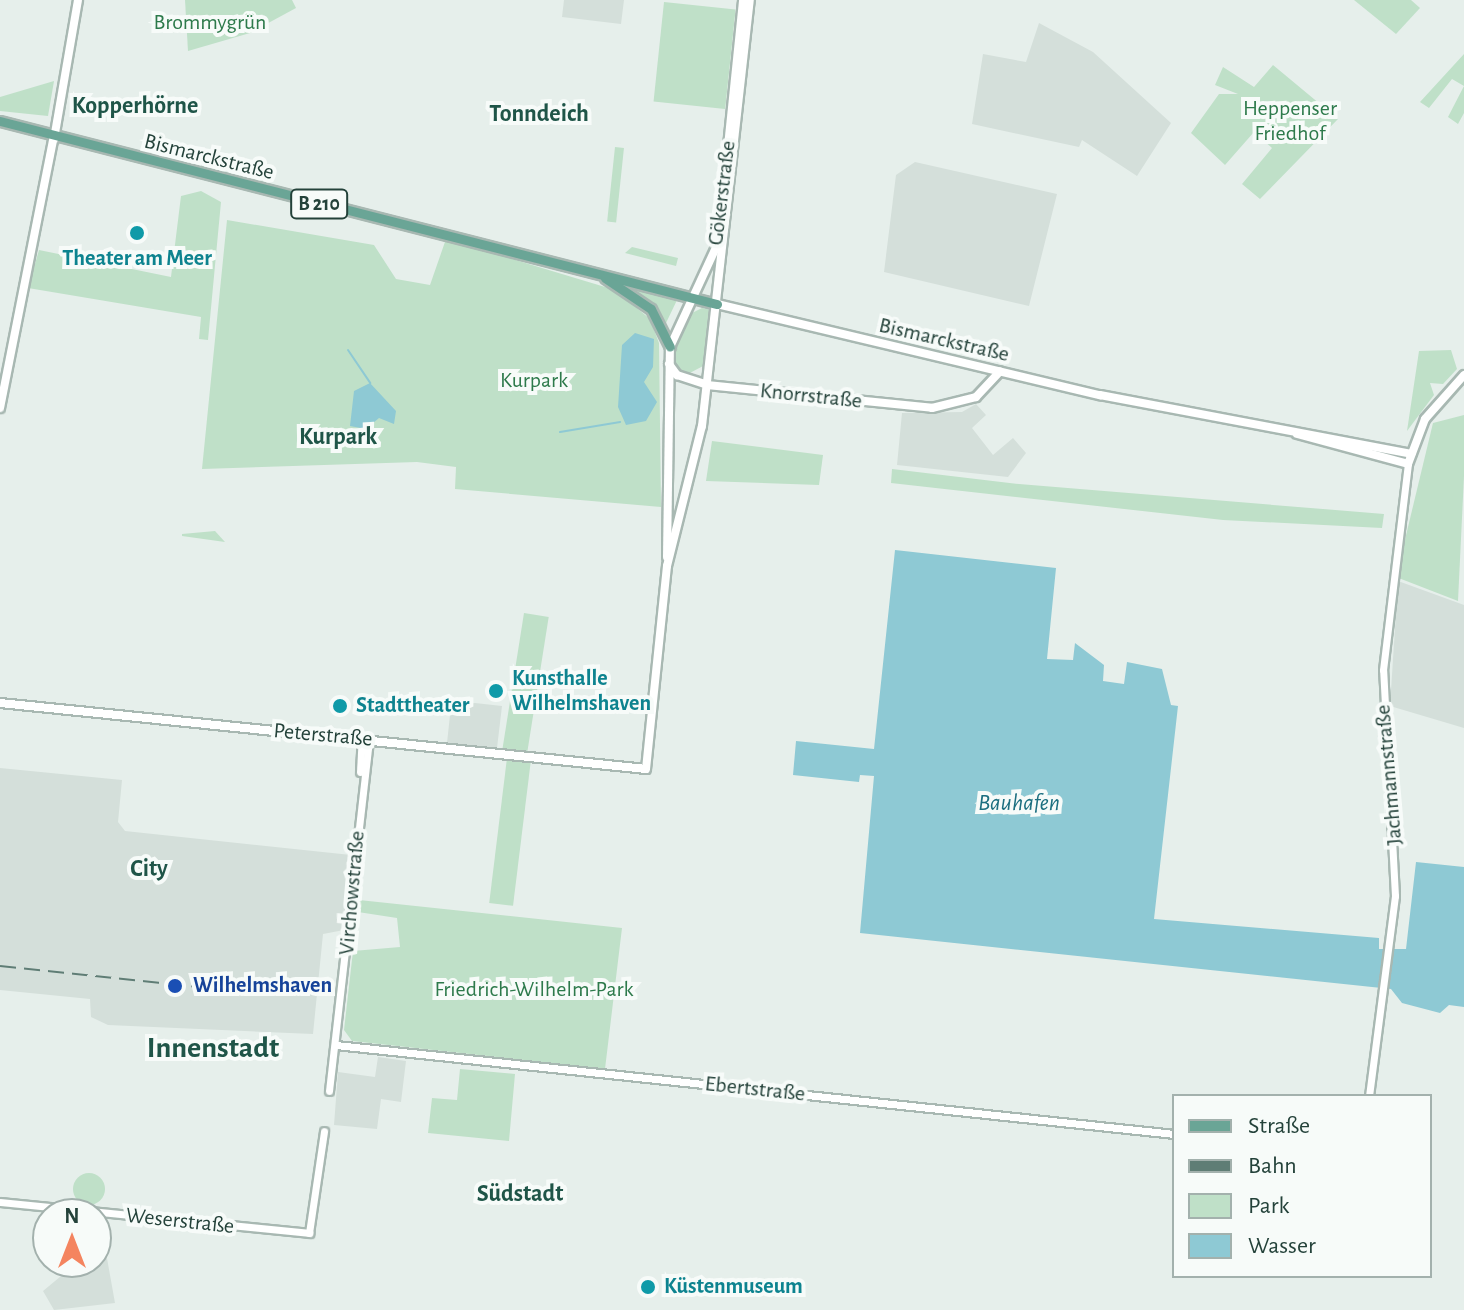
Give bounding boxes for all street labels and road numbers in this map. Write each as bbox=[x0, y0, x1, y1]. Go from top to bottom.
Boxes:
street label: Bismarckstraße bbox=[141, 128, 277, 186]
street label: Gökerstraße bbox=[702, 139, 742, 247]
road number: B 210 bbox=[289, 188, 349, 220]
street label: Bismarckstraße bbox=[876, 312, 1012, 368]
street label: Knorrstraße bbox=[759, 378, 863, 414]
street label: Jachmannstraße bbox=[1370, 704, 1408, 846]
street label: Peterstraße bbox=[272, 718, 374, 752]
street label: Virchowstraße bbox=[333, 830, 371, 956]
street label: Ebertstraße bbox=[704, 1071, 806, 1107]
street label: Weserstraße bbox=[125, 1202, 235, 1240]

